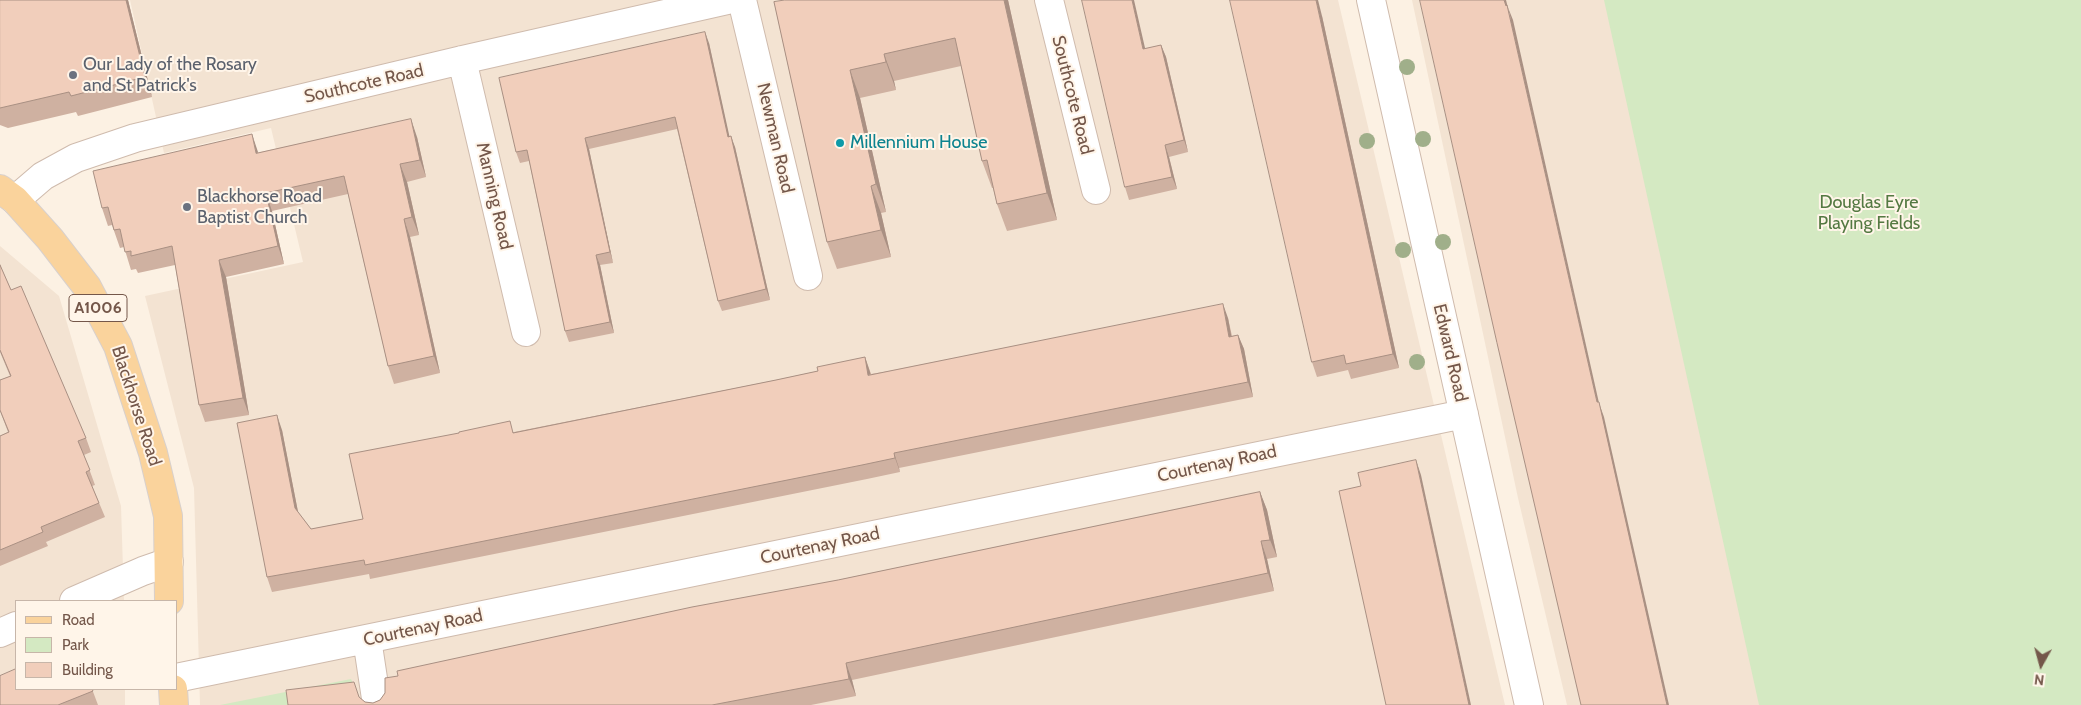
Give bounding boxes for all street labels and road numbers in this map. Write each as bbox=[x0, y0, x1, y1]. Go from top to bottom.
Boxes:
street label: Southcote Road bbox=[1047, 33, 1097, 157]
street label: Southcote Road bbox=[302, 60, 426, 108]
street label: Newman Road bbox=[752, 81, 798, 195]
street label: Manning Road bbox=[471, 140, 517, 252]
road number: A1006 bbox=[69, 294, 127, 322]
street label: Edward Road bbox=[1428, 302, 1472, 404]
street label: Blackhorse Road bbox=[106, 343, 166, 469]
street label: Courtenay Road bbox=[1155, 441, 1279, 487]
street label: Courtenay Road bbox=[758, 523, 882, 569]
street label: Courtenay Road bbox=[361, 605, 485, 651]

